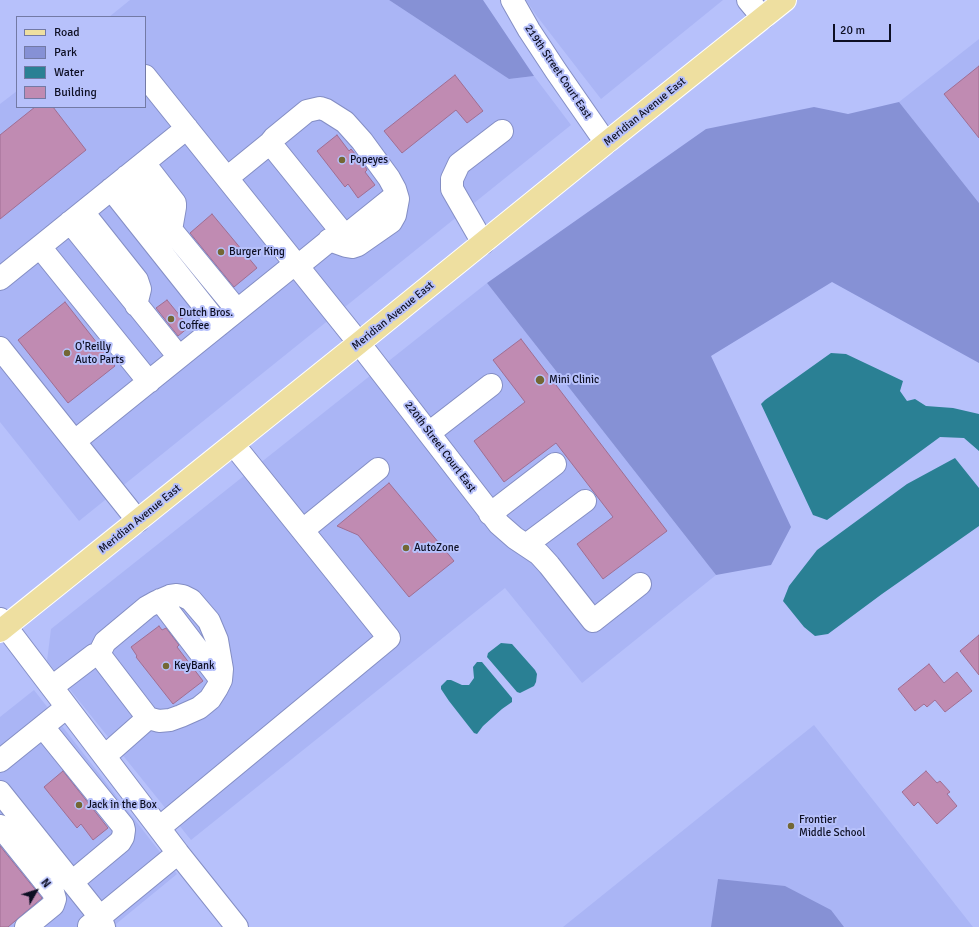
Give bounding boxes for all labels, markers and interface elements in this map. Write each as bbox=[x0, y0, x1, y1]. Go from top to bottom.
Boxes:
legend bbox=[16, 16, 146, 108]
scale bar bbox=[835, 16, 893, 42]
street label: 219th Street Court East bbox=[522, 23, 594, 121]
text: 20 m bbox=[840, 23, 865, 38]
text: Road bbox=[54, 25, 80, 40]
text: Park bbox=[54, 45, 77, 60]
text: Water bbox=[54, 65, 84, 80]
street label: Meridian Avenue East bbox=[601, 75, 689, 149]
text: Building bbox=[54, 85, 97, 100]
place label: Popeyes bbox=[350, 153, 388, 167]
marker: Popeyes bbox=[337, 155, 347, 165]
place label: Burger King bbox=[229, 245, 285, 259]
marker: Burger King bbox=[216, 247, 226, 257]
street label: Meridian Avenue East bbox=[349, 279, 437, 353]
place label: Dutch Bros. Coffee bbox=[179, 306, 233, 332]
marker: Dutch Bros. Coffee bbox=[166, 314, 176, 324]
place label: O'Reilly Auto Parts bbox=[75, 340, 124, 366]
marker: O'Reilly Auto Parts bbox=[62, 348, 72, 358]
place label: Mini Clinic bbox=[549, 373, 599, 387]
marker: Mini Clinic bbox=[534, 374, 546, 386]
street label: 220th Street Court East bbox=[402, 399, 478, 495]
street label: Meridian Avenue East bbox=[96, 482, 184, 556]
place label: AutoZone bbox=[414, 541, 459, 555]
marker: AutoZone bbox=[401, 543, 411, 553]
place label: KeyBank bbox=[174, 659, 215, 673]
marker: KeyBank bbox=[161, 661, 171, 671]
place label: Jack in the Box bbox=[87, 798, 157, 812]
marker: Jack in the Box bbox=[74, 800, 84, 810]
place label: Frontier Middle School bbox=[799, 813, 866, 839]
marker: Frontier Middle School bbox=[786, 821, 796, 831]
north arrow bbox=[16, 871, 56, 911]
text: N bbox=[38, 876, 53, 890]

